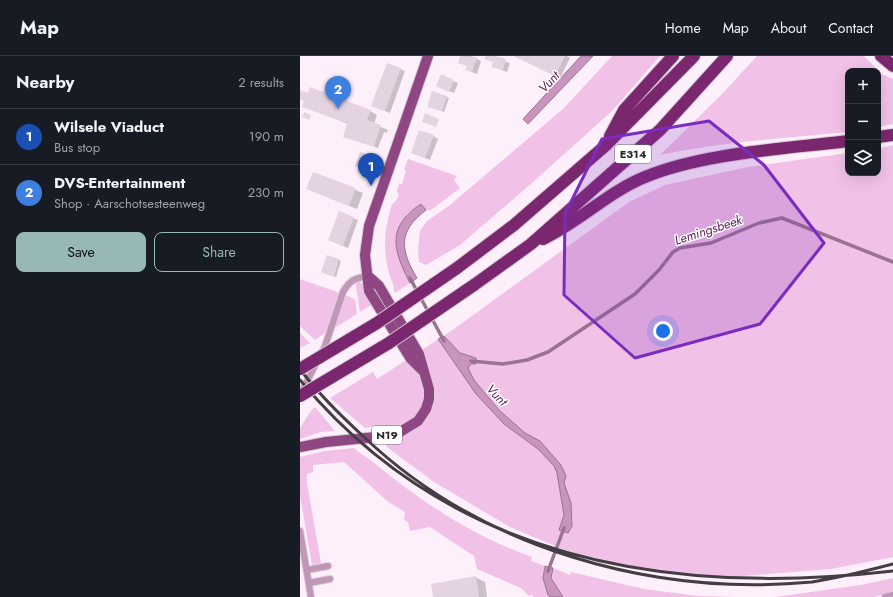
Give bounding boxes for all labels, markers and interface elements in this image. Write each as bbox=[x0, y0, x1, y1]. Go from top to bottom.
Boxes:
text: Map bbox=[20, 14, 59, 41]
text: Home bbox=[665, 18, 701, 38]
text: Map bbox=[723, 18, 749, 38]
text: About bbox=[771, 18, 806, 38]
text: Contact bbox=[828, 18, 873, 38]
water label: Vunt bbox=[534, 66, 565, 97]
map controls bbox=[845, 68, 881, 176]
button: + bbox=[845, 68, 881, 104]
text: Nearby bbox=[16, 70, 74, 94]
text: 2 results bbox=[238, 73, 284, 92]
pin: 2 bbox=[325, 76, 351, 109]
button: − bbox=[845, 104, 881, 140]
text: Wilsele Viaduct bbox=[54, 116, 164, 138]
text: 1 bbox=[26, 127, 32, 146]
text: 190 m bbox=[249, 127, 284, 146]
text: Bus stop bbox=[54, 138, 100, 157]
button: layers bbox=[845, 140, 881, 176]
road number: E314 bbox=[615, 145, 651, 163]
pin: 1 bbox=[358, 153, 384, 186]
text: DVS-Entertainment bbox=[54, 172, 185, 194]
text: 2 bbox=[25, 183, 33, 202]
text: 230 m bbox=[248, 183, 284, 202]
text: Shop · Aarschotsesteenweg bbox=[54, 194, 205, 213]
water label: Lemingsbeek bbox=[672, 210, 745, 250]
button: Save bbox=[16, 232, 146, 272]
button: Share bbox=[154, 232, 284, 272]
your location bbox=[653, 321, 673, 341]
water label: Vunt bbox=[482, 380, 513, 411]
road number: N19 bbox=[372, 426, 402, 444]

